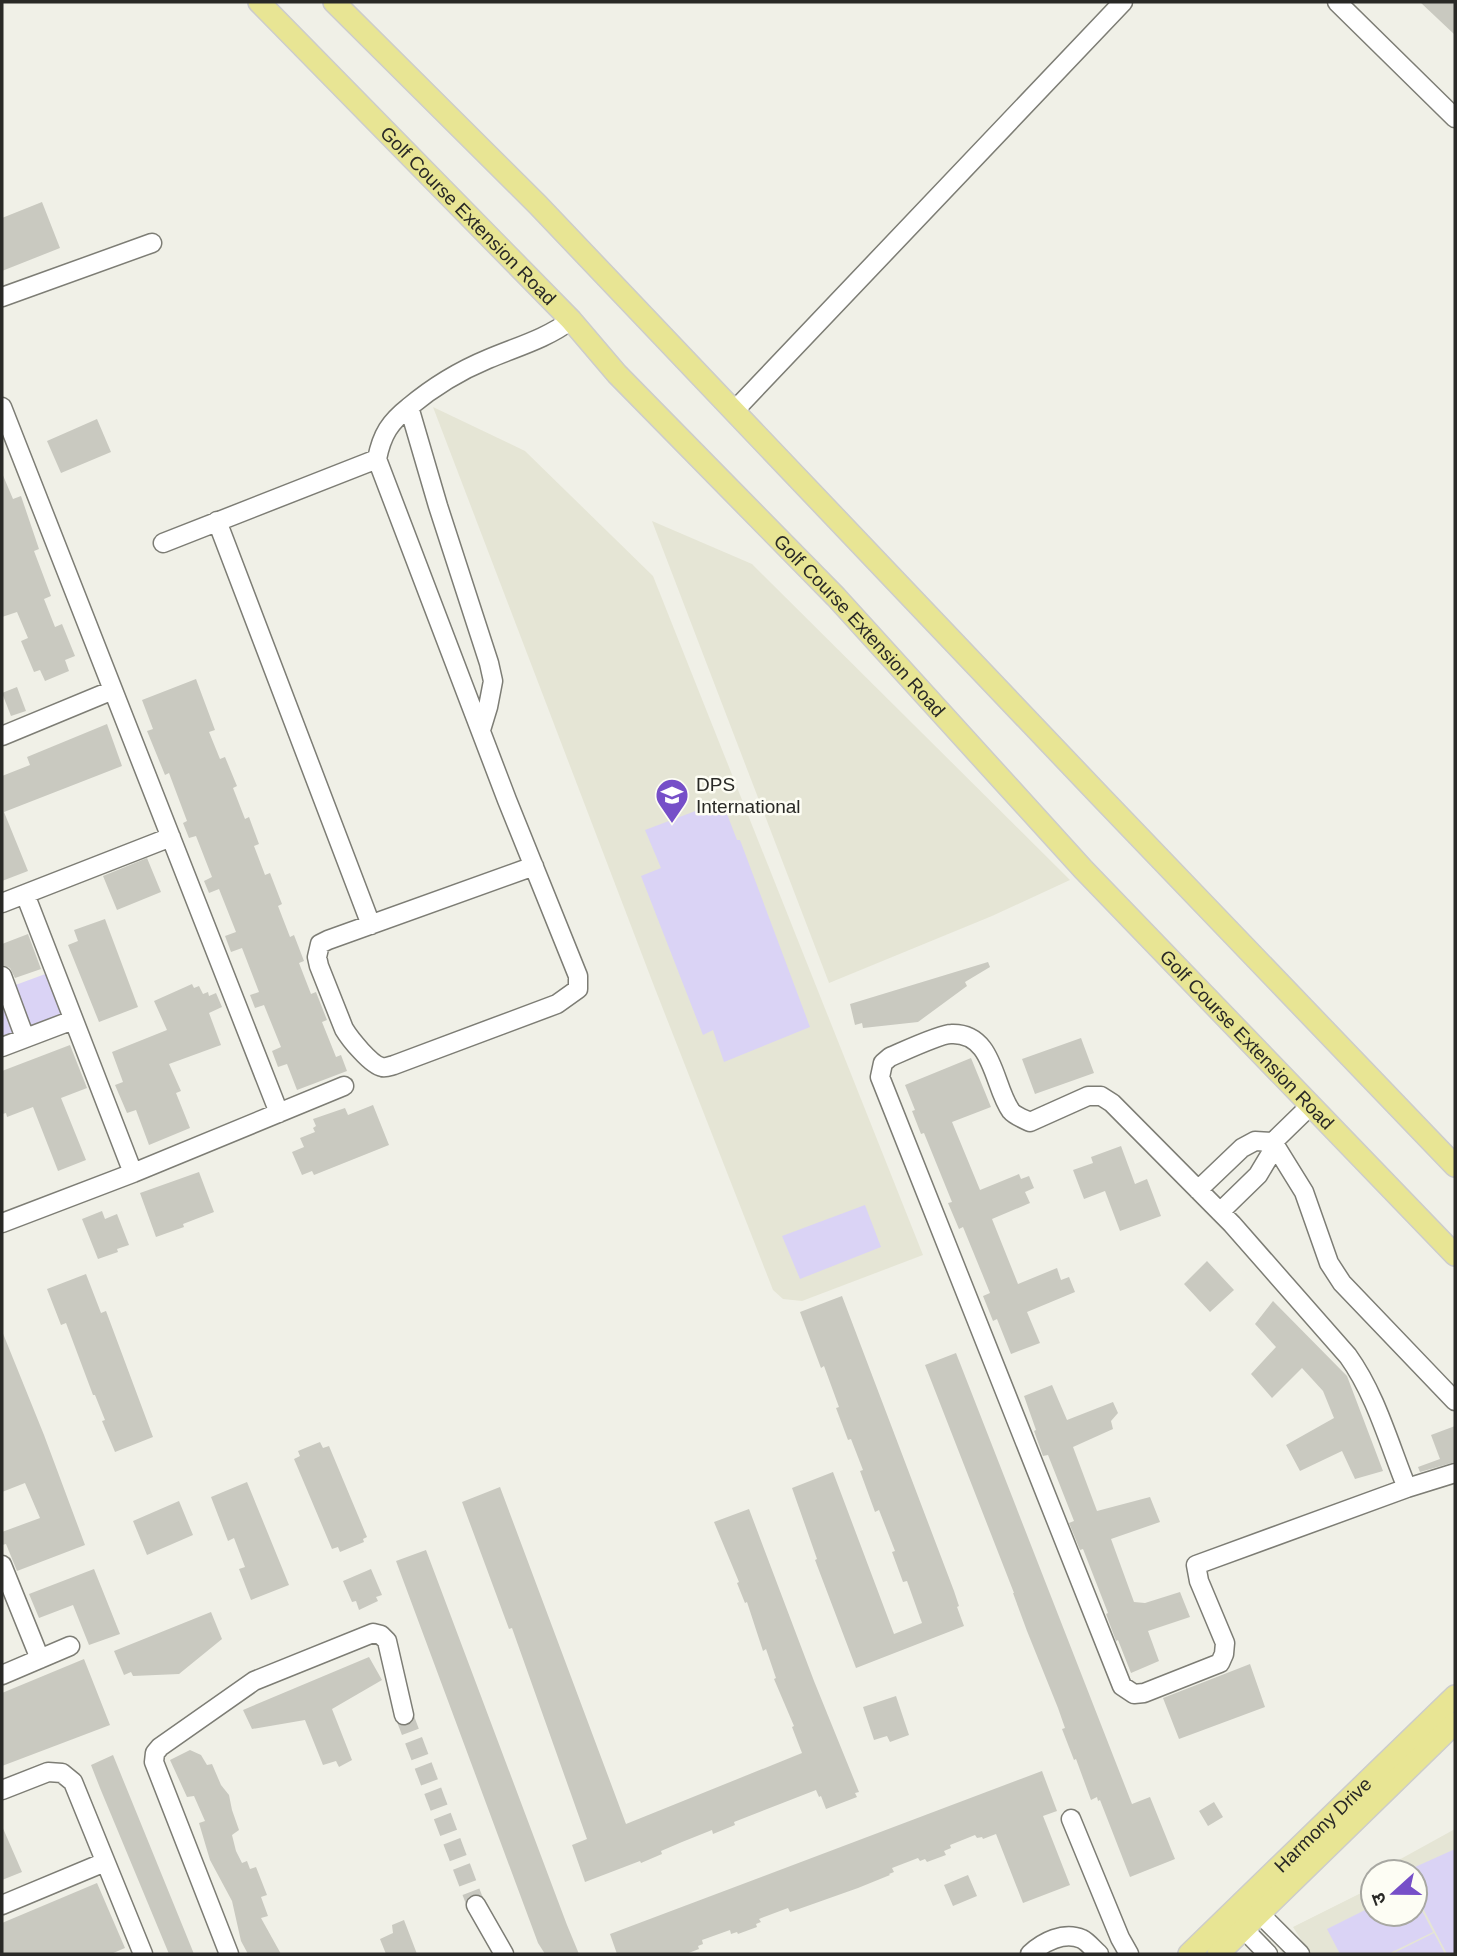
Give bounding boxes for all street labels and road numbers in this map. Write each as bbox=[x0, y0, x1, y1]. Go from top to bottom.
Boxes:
street label: Golf Course Extension Road bbox=[377, 122, 560, 309]
street label: Golf Course Extension Road bbox=[770, 530, 950, 721]
street label: Golf Course Extension Road bbox=[1156, 945, 1338, 1133]
street label: Harmony Drive bbox=[1270, 1773, 1375, 1876]

